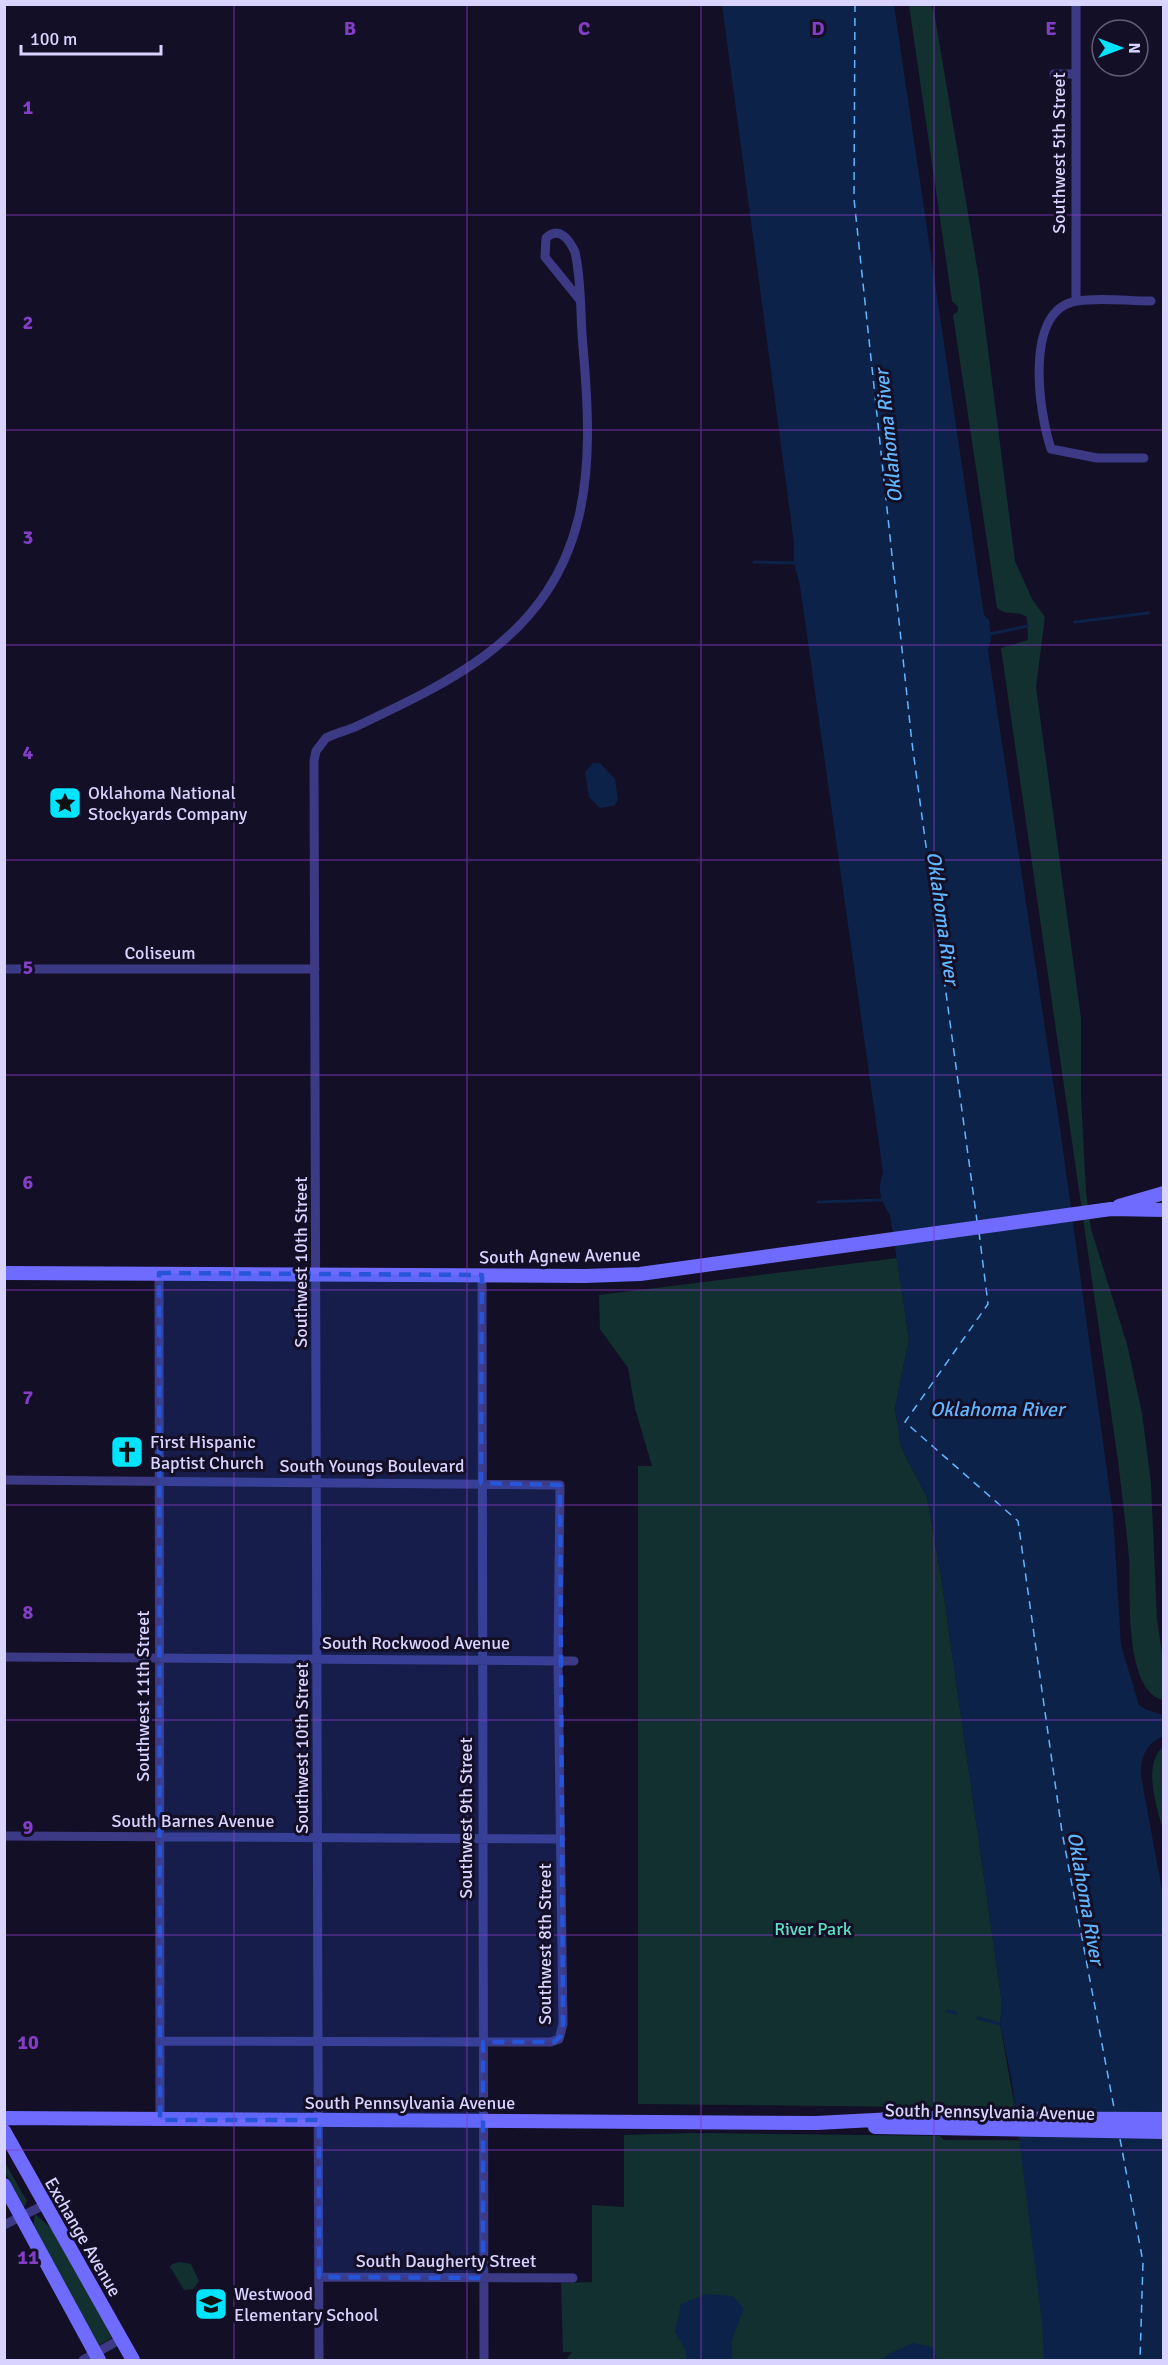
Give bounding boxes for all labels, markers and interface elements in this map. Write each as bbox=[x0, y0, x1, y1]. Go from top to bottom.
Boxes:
text: B bbox=[344, 16, 356, 41]
text: C bbox=[578, 16, 590, 41]
text: D bbox=[811, 16, 825, 41]
text: E bbox=[1045, 16, 1057, 41]
scale bar bbox=[21, 18, 160, 56]
north arrow bbox=[1090, 18, 1150, 78]
text: 100 m bbox=[30, 28, 77, 50]
text: N bbox=[1124, 42, 1144, 54]
street label: Southwest 5th Street bbox=[1048, 72, 1070, 234]
text: 1 bbox=[23, 95, 34, 120]
text: 2 bbox=[23, 310, 33, 335]
water label: Oklahoma River bbox=[869, 365, 908, 504]
text: 3 bbox=[23, 525, 33, 550]
text: 4 bbox=[23, 740, 34, 765]
place label: Oklahoma National Stockyards Company bbox=[88, 782, 248, 825]
place icon: Oklahoma National Stockyards Company bbox=[47, 785, 83, 821]
water label: Oklahoma River bbox=[921, 850, 965, 989]
street label: Coliseum bbox=[124, 942, 196, 964]
text: 5 bbox=[23, 955, 33, 980]
text: 6 bbox=[23, 1170, 34, 1195]
street label: Southwest 10th Street bbox=[290, 1176, 312, 1348]
street label: South Agnew Avenue bbox=[479, 1244, 641, 1268]
text: 7 bbox=[23, 1385, 34, 1410]
water label: Oklahoma River bbox=[930, 1397, 1067, 1422]
place label: First Hispanic Baptist Church bbox=[150, 1431, 264, 1474]
church icon: First Hispanic Baptist Church bbox=[109, 1434, 145, 1470]
street label: South Youngs Boulevard bbox=[280, 1455, 464, 1477]
text: 8 bbox=[23, 1600, 34, 1625]
street label: Southwest 11th Street bbox=[132, 1610, 154, 1782]
street label: South Rockwood Avenue bbox=[322, 1632, 510, 1654]
street label: Southwest 10th Street bbox=[291, 1662, 313, 1834]
street label: Southwest 9th Street bbox=[455, 1737, 477, 1899]
street label: South Barnes Avenue bbox=[112, 1810, 274, 1832]
text: 9 bbox=[23, 1815, 34, 1840]
water label: Oklahoma River bbox=[1062, 1830, 1110, 1969]
street label: Southwest 8th Street bbox=[534, 1863, 556, 2025]
park label: River Park bbox=[774, 1918, 852, 1940]
text: 10 bbox=[17, 2030, 39, 2055]
street label: South Pennsylvania Avenue bbox=[305, 2092, 515, 2114]
street label: South Pennsylvania Avenue bbox=[885, 2099, 1095, 2125]
street label: Exchange Avenue bbox=[40, 2173, 126, 2301]
text: 11 bbox=[17, 2245, 39, 2270]
street label: South Daugherty Street bbox=[356, 2250, 536, 2272]
place label: Westwood Elementary School bbox=[234, 2283, 379, 2326]
school or university icon: Westwood Elementary School bbox=[193, 2286, 229, 2322]

